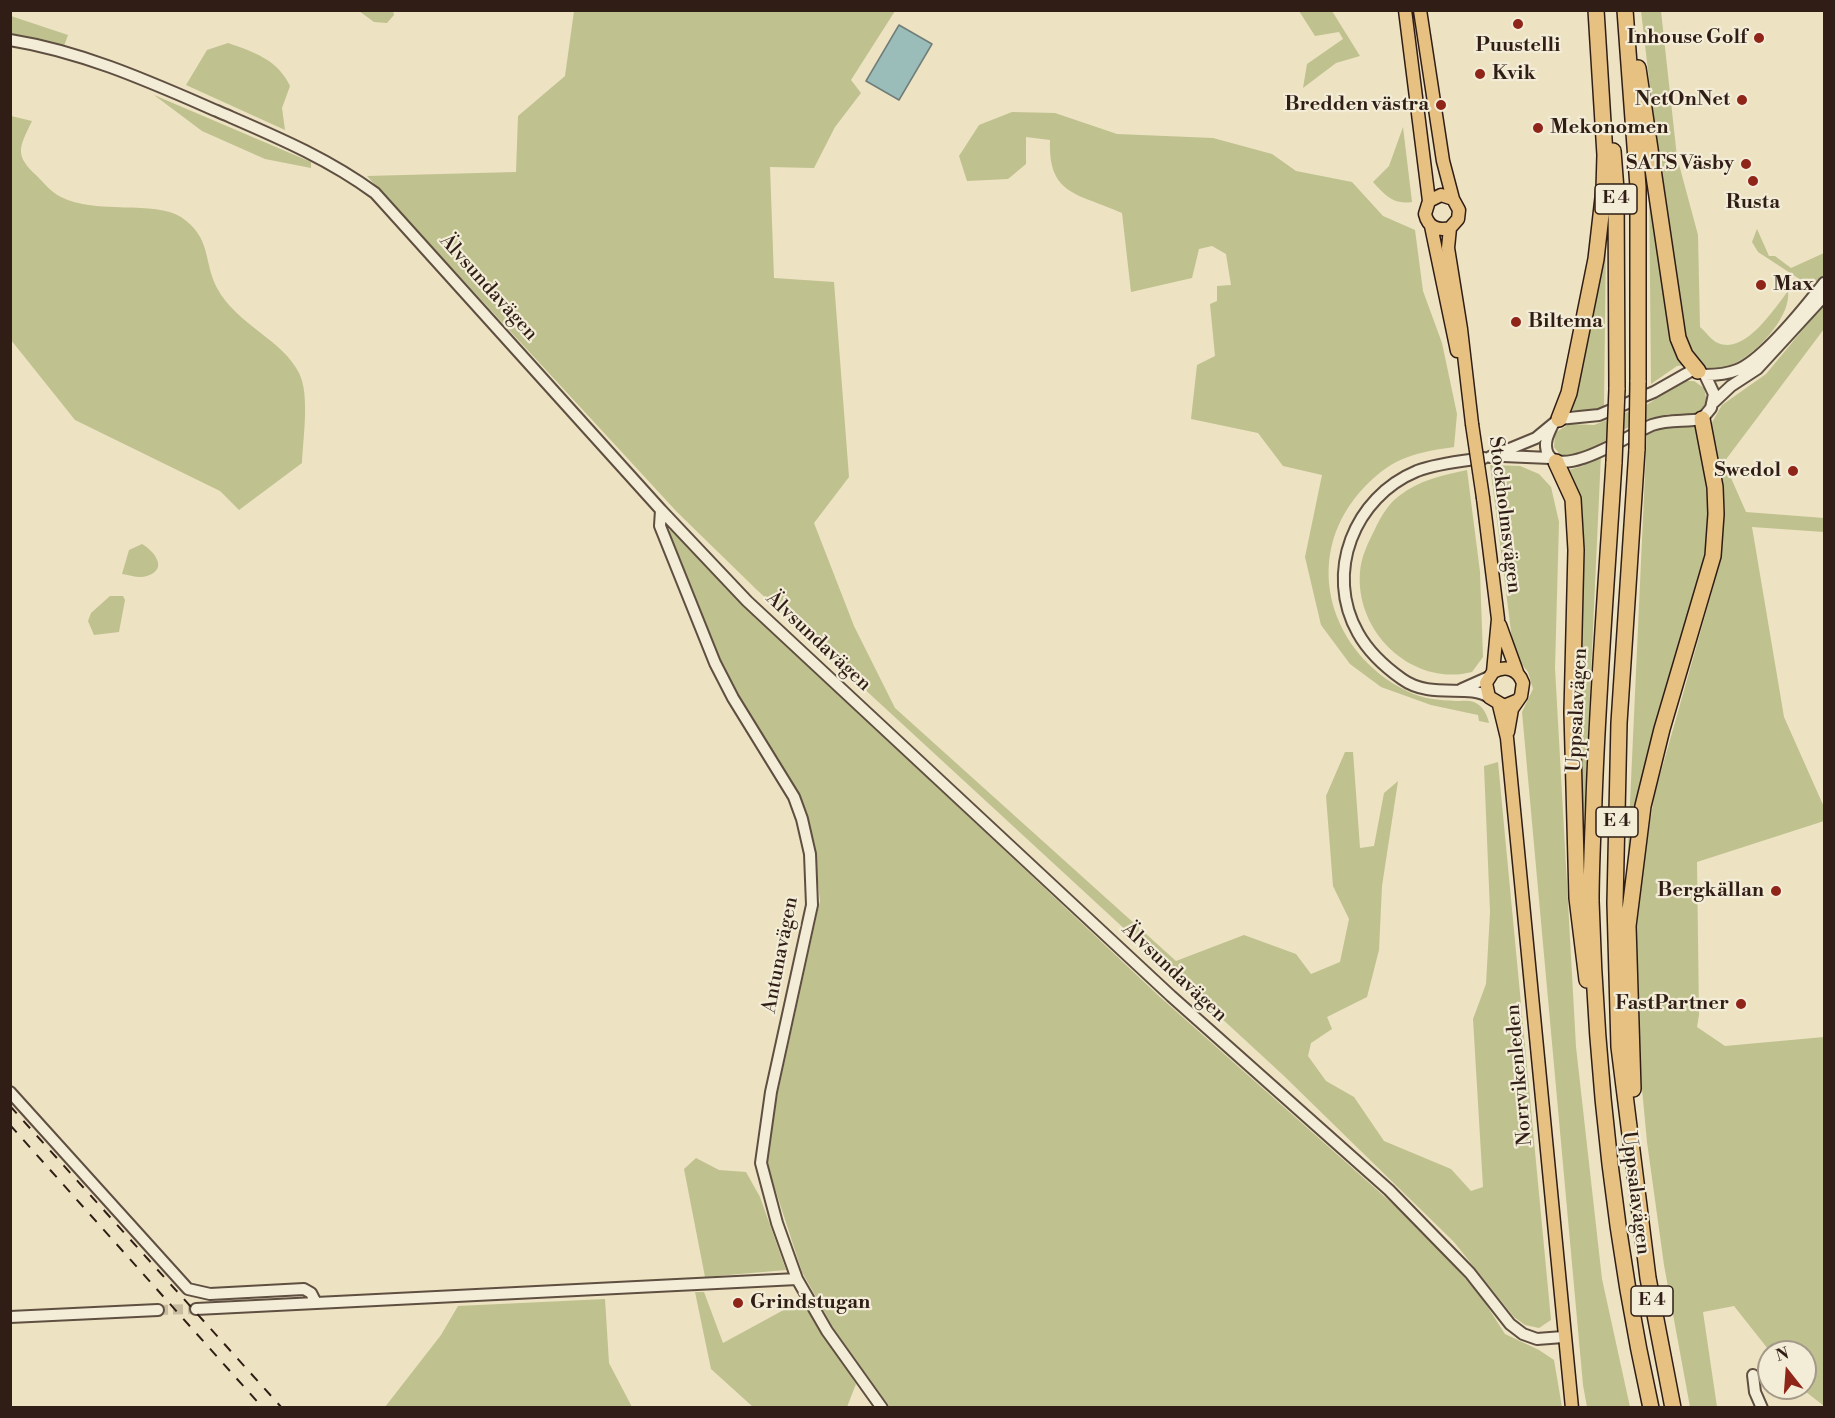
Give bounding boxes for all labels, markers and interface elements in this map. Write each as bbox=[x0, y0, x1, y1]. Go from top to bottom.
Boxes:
marker: Puustelli bbox=[1511, 17, 1525, 31]
place label: Inhouse Golf bbox=[1627, 26, 1747, 50]
marker: Inhouse Golf bbox=[1752, 31, 1766, 45]
place label: Puustelli bbox=[1476, 34, 1560, 58]
place label: Kvik bbox=[1492, 62, 1536, 86]
marker: Kvik bbox=[1473, 67, 1487, 81]
place label: NetOnNet bbox=[1635, 88, 1730, 112]
place label: Bredden västra bbox=[1284, 93, 1429, 117]
marker: NetOnNet bbox=[1735, 93, 1749, 107]
marker: Bredden västra bbox=[1434, 98, 1448, 112]
place label: Mekonomen bbox=[1550, 116, 1668, 140]
marker: Mekonomen bbox=[1531, 121, 1545, 135]
place label: SATS Väsby bbox=[1626, 152, 1734, 176]
marker: SATS Väsby bbox=[1739, 157, 1753, 171]
marker: Rusta bbox=[1746, 174, 1760, 188]
road number: E 4 bbox=[1595, 184, 1637, 214]
place label: Rusta bbox=[1726, 191, 1780, 215]
street label: Älvsundavägen bbox=[434, 230, 542, 346]
place label: Max bbox=[1773, 273, 1814, 297]
marker: Max bbox=[1754, 278, 1768, 292]
place label: Biltema bbox=[1528, 310, 1603, 334]
marker: Biltema bbox=[1509, 315, 1523, 329]
street label: Stockholmsvägen bbox=[1482, 435, 1526, 595]
place label: Swedol bbox=[1714, 459, 1781, 483]
marker: Swedol bbox=[1786, 464, 1800, 478]
street label: Älvsundavägen bbox=[760, 587, 876, 697]
street label: Uppsalavägen bbox=[1563, 647, 1593, 773]
road number: E 4 bbox=[1596, 807, 1638, 837]
place label: Bergkällan bbox=[1657, 879, 1764, 903]
marker: Bergkällan bbox=[1769, 884, 1783, 898]
street label: Antunavägen bbox=[758, 895, 804, 1015]
street label: Älvsundavägen bbox=[1116, 918, 1232, 1028]
place label: FastPartner bbox=[1615, 992, 1729, 1016]
marker: FastPartner bbox=[1734, 997, 1748, 1011]
street label: Norrvikenleden bbox=[1502, 1003, 1538, 1147]
street label: Uppsalavägen bbox=[1616, 1130, 1654, 1256]
road number: E 4 bbox=[1631, 1286, 1673, 1316]
place label: Grindstugan bbox=[750, 1291, 870, 1315]
marker: Grindstugan bbox=[731, 1296, 745, 1310]
north arrow bbox=[1757, 1340, 1817, 1400]
text: N bbox=[1773, 1343, 1791, 1366]

